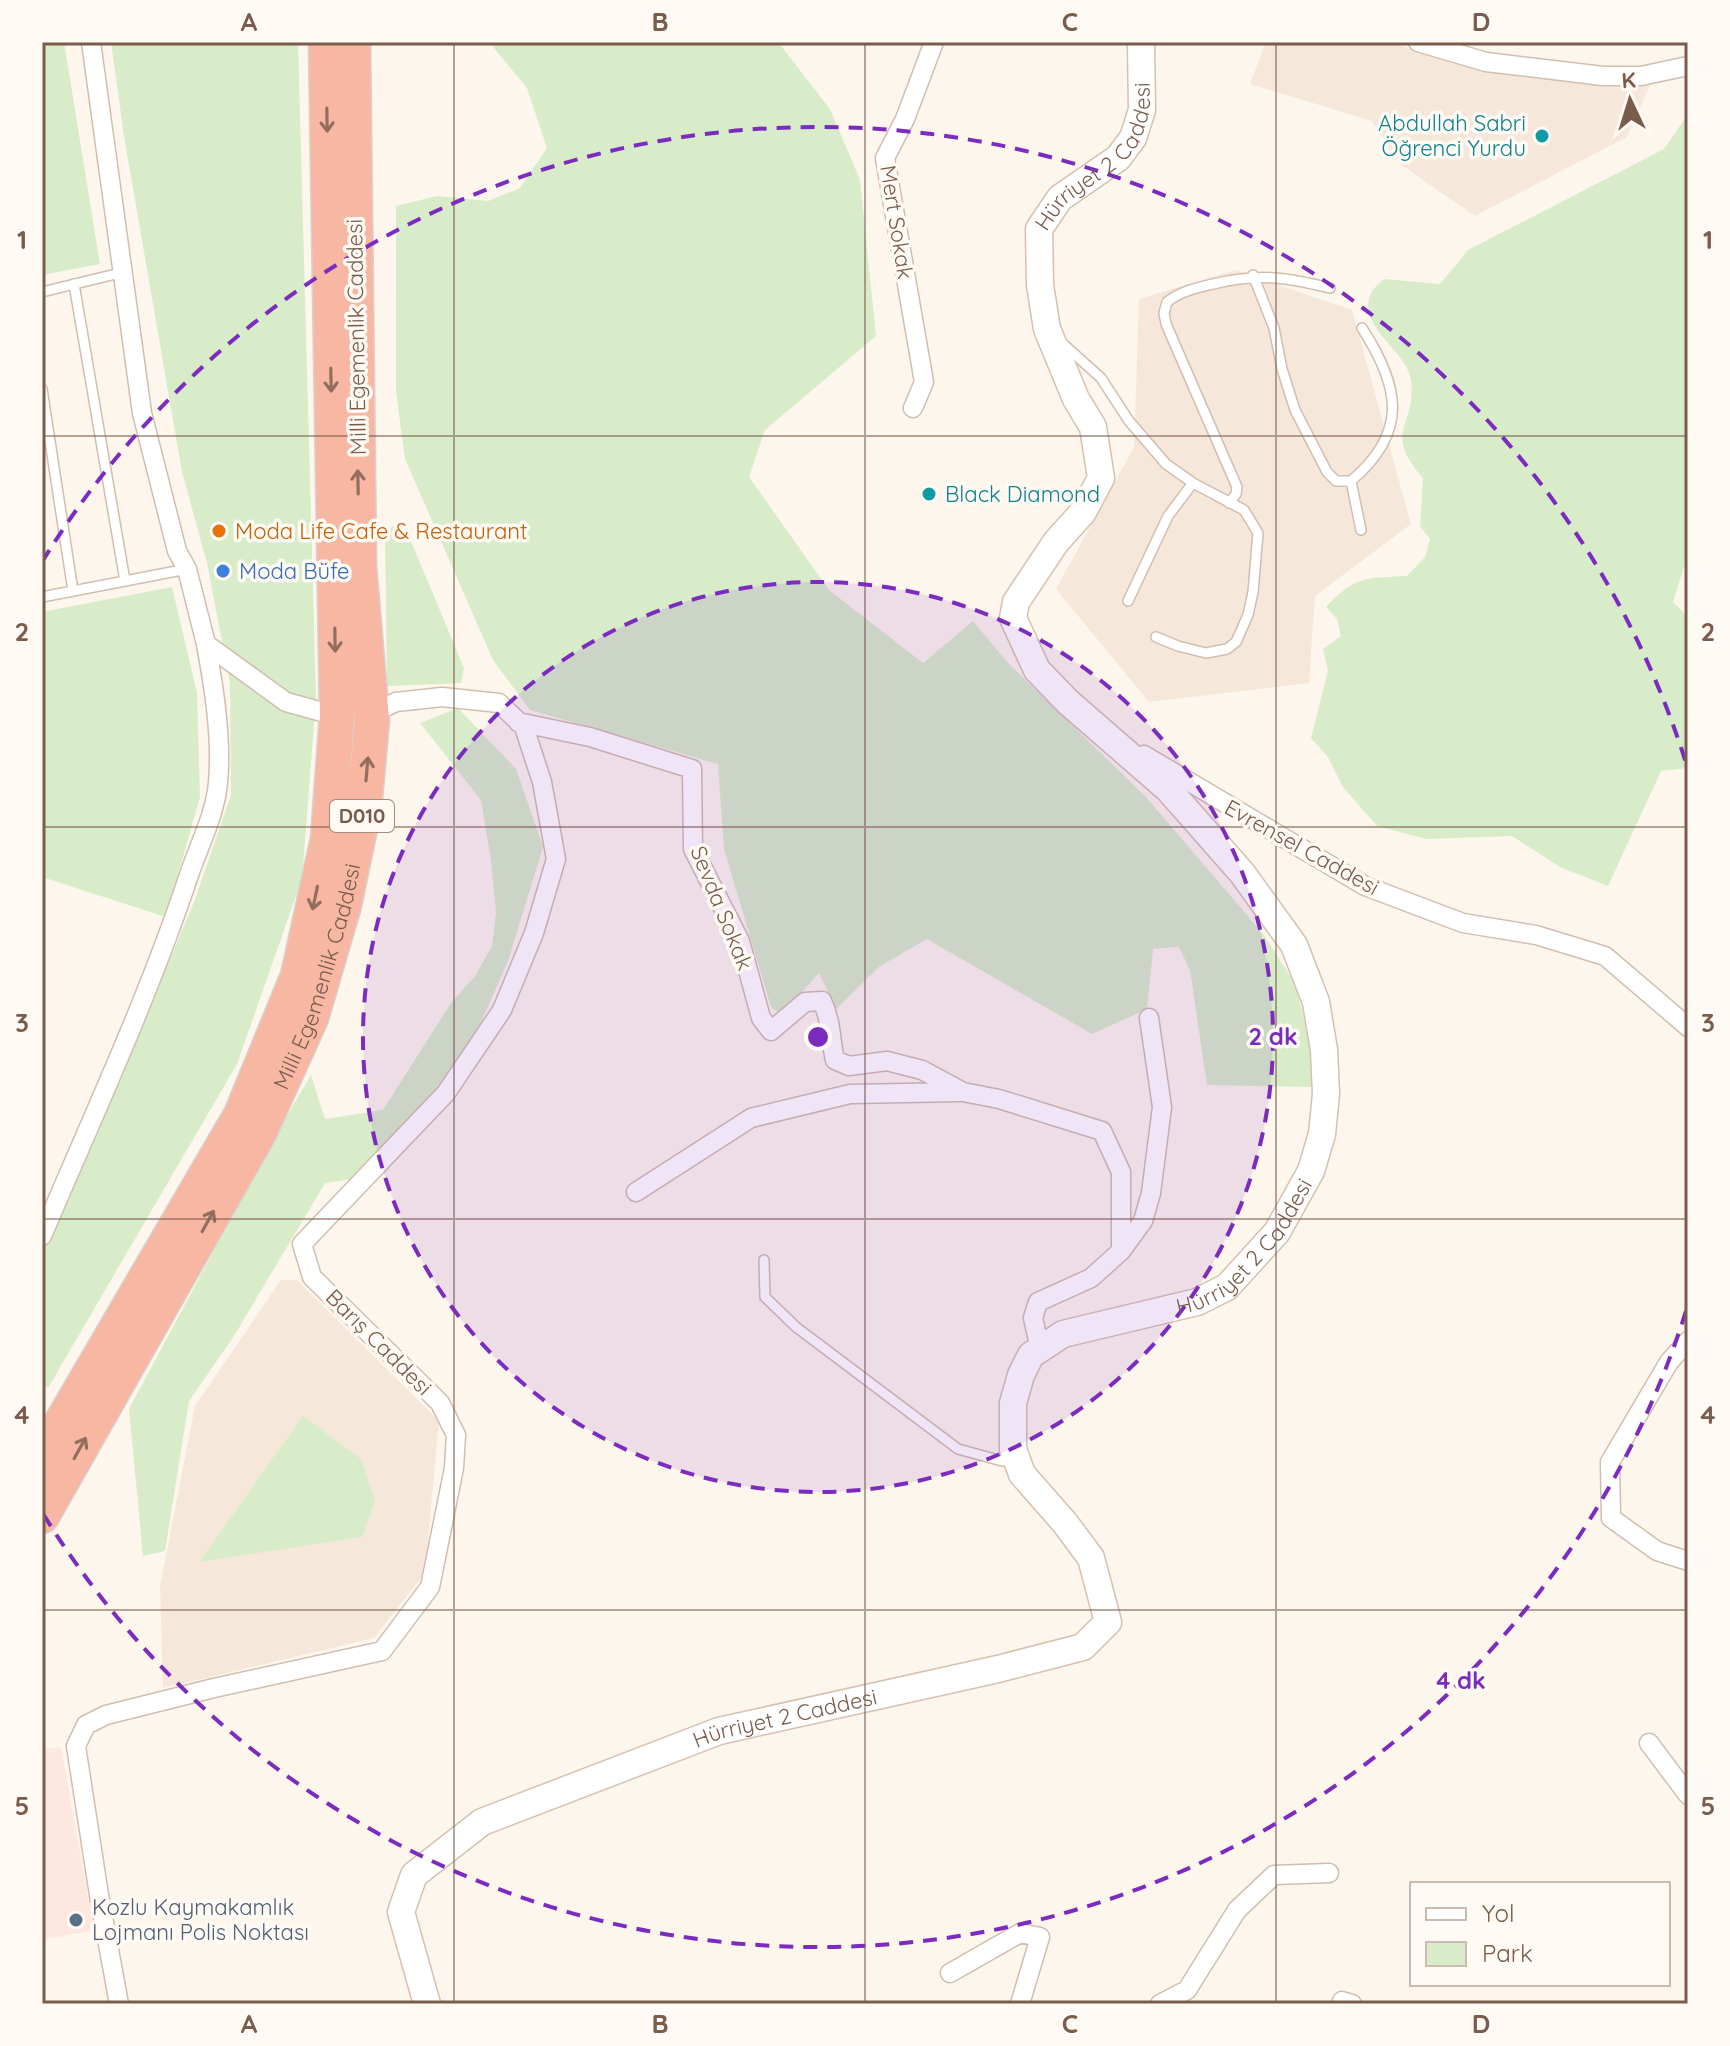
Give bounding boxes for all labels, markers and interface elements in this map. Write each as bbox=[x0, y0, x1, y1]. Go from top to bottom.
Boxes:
text: A bbox=[241, 5, 258, 38]
text: B bbox=[651, 5, 669, 38]
text: C bbox=[1062, 5, 1078, 38]
text: D bbox=[1472, 5, 1490, 38]
north arrow bbox=[1590, 60, 1670, 140]
text: K bbox=[1620, 66, 1637, 95]
street label: Hürriyet 2 Caddesi bbox=[1028, 82, 1156, 236]
one-way arrow bbox=[319, 106, 335, 133]
place label: Abdullah Sabri Öğrenci Yurdu bbox=[1378, 109, 1526, 162]
marker: Abdullah Sabri Öğrenci Yurdu bbox=[1533, 127, 1551, 145]
street label: Mert Sokak bbox=[874, 163, 920, 281]
street label: Milli Egemenlik Caddesi bbox=[340, 219, 372, 455]
text: 1 bbox=[17, 223, 27, 256]
text: 1 bbox=[1703, 223, 1713, 256]
one-way arrow bbox=[323, 366, 339, 393]
one-way arrow bbox=[350, 469, 366, 496]
place label: Black Diamond bbox=[945, 480, 1100, 508]
marker: Black Diamond bbox=[920, 485, 938, 503]
place label: Moda Life Cafe & Restaurant bbox=[235, 517, 527, 545]
marker: Moda Life Cafe & Restaurant bbox=[210, 522, 228, 540]
place label: Moda Büfe bbox=[239, 557, 350, 585]
marker: Moda Büfe bbox=[214, 562, 232, 580]
text: 2 bbox=[15, 615, 29, 648]
text: 2 bbox=[1701, 615, 1715, 648]
one-way arrow bbox=[328, 626, 343, 653]
one-way arrow bbox=[360, 756, 375, 783]
street label: Evrensel Caddesi bbox=[1220, 793, 1384, 901]
road number: D010 bbox=[330, 800, 394, 832]
street label: Sevda Sokak bbox=[684, 842, 760, 974]
street label: Milli Egemenlik Caddesi bbox=[267, 861, 366, 1094]
one-way arrow bbox=[307, 885, 322, 910]
text: 3 bbox=[15, 1006, 29, 1039]
text: 3 bbox=[1701, 1006, 1715, 1039]
text: 2 dk bbox=[1248, 1021, 1298, 1051]
centre of rings bbox=[804, 1023, 832, 1051]
street label: Hürriyet 2 Caddesi bbox=[1173, 1173, 1318, 1321]
one-way arrow bbox=[201, 1210, 217, 1234]
street label: Barış Caddesi bbox=[320, 1283, 438, 1401]
text: 4 bbox=[14, 1398, 30, 1431]
text: 4 bbox=[1700, 1398, 1716, 1431]
one-way arrow bbox=[73, 1436, 89, 1460]
text: 4 dk bbox=[1436, 1665, 1486, 1695]
street label: Hürriyet 2 Caddesi bbox=[689, 1682, 880, 1754]
text: 5 bbox=[15, 1789, 29, 1822]
text: 5 bbox=[1701, 1789, 1715, 1822]
legend bbox=[1410, 1882, 1670, 1986]
place label: Kozlu Kaymakamlık Lojmanı Polis Noktası bbox=[92, 1893, 309, 1946]
text: Yol bbox=[1482, 1898, 1514, 1928]
marker: Kozlu Kaymakamlık Lojmanı Polis Noktası bbox=[67, 1911, 85, 1929]
text: Park bbox=[1482, 1938, 1533, 1968]
text: A bbox=[241, 2007, 258, 2040]
text: B bbox=[651, 2007, 669, 2040]
text: C bbox=[1062, 2007, 1078, 2040]
text: D bbox=[1472, 2007, 1490, 2040]

